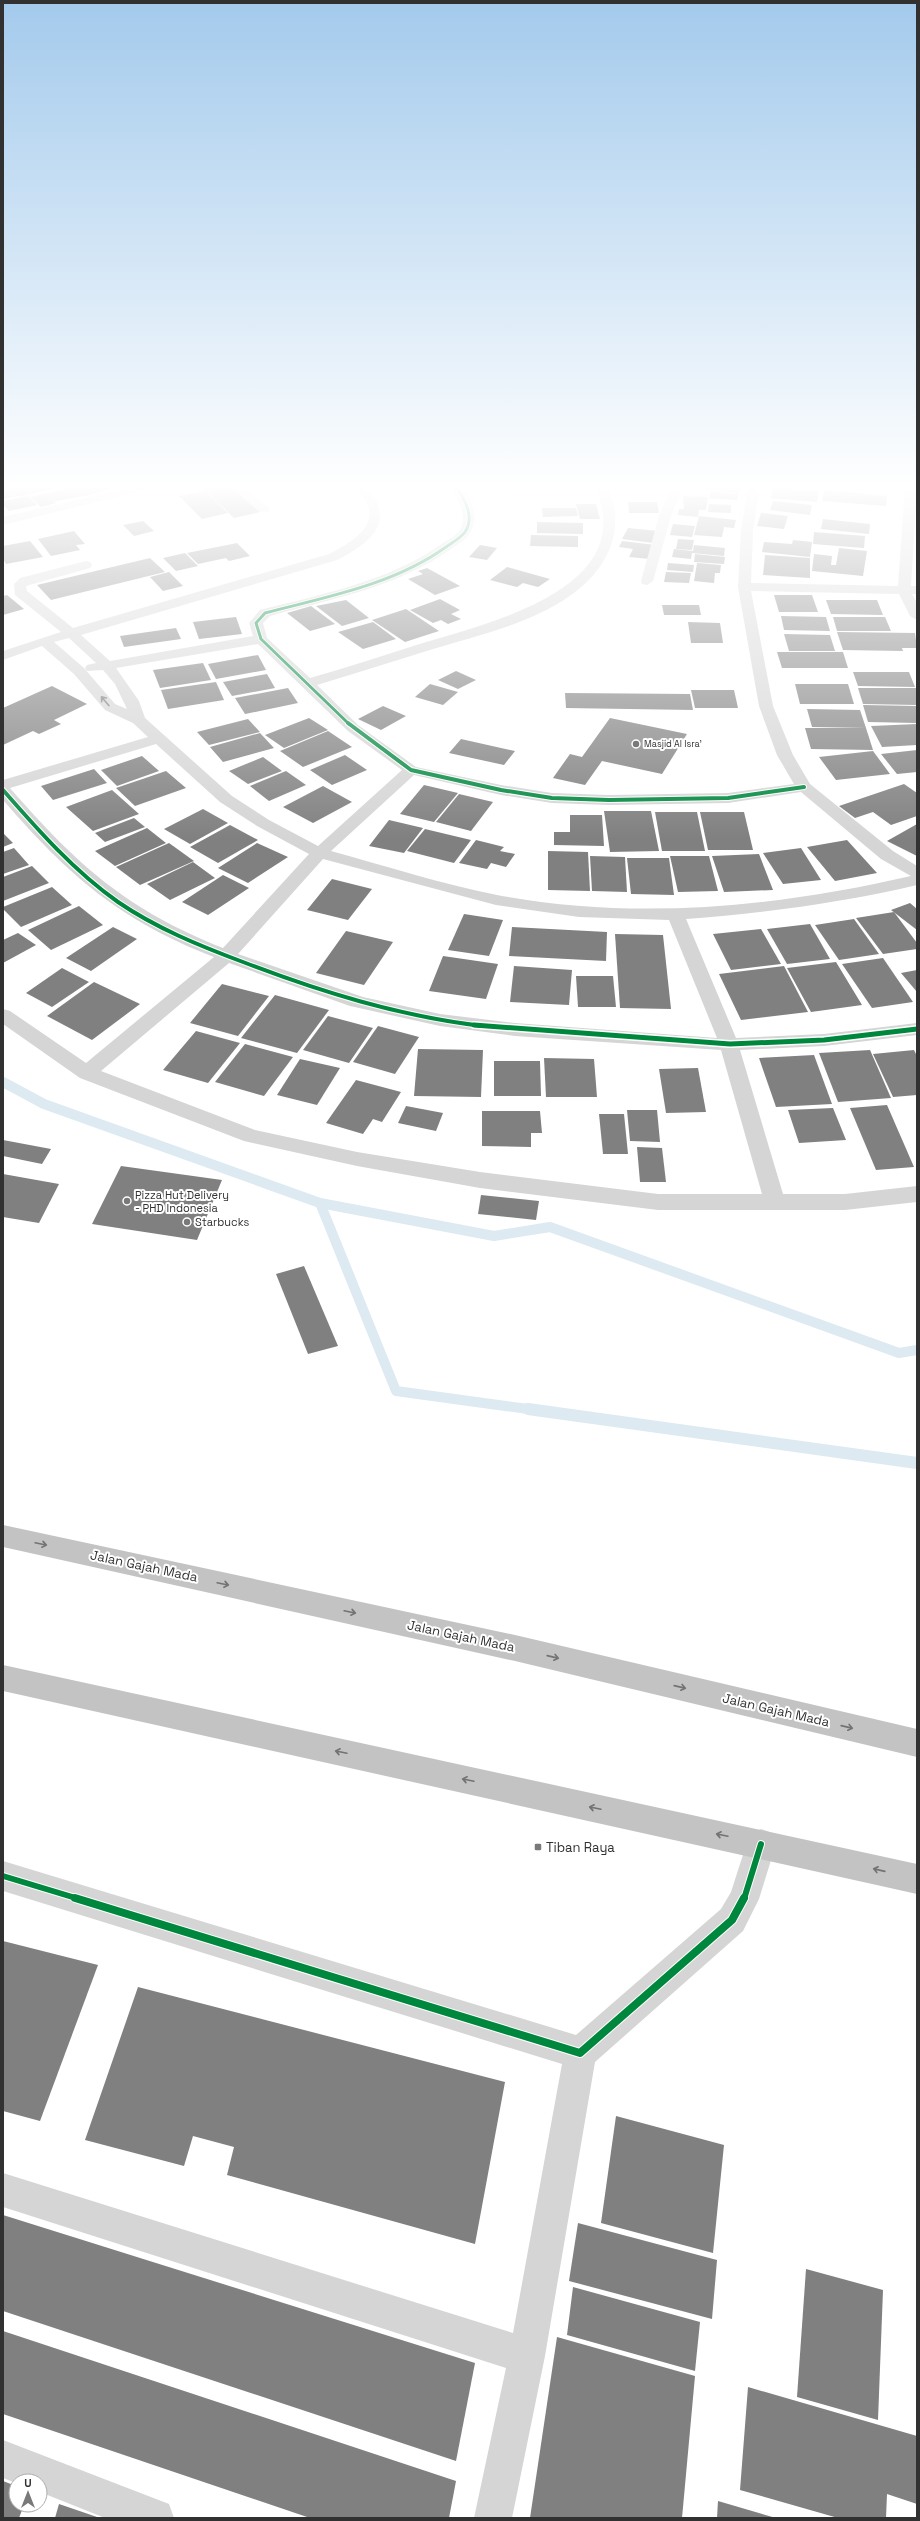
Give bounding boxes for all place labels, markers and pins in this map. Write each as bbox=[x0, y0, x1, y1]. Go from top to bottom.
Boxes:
place label: Masjid Al Isra' bbox=[644, 738, 702, 750]
marker: Masjid Al Isra' bbox=[631, 739, 641, 749]
place label: Pizza Hut Delivery - PHD Indonesia bbox=[135, 1188, 229, 1215]
marker: Pizza Hut Delivery - PHD Indonesia bbox=[122, 1196, 132, 1206]
place label: Starbucks bbox=[195, 1215, 249, 1229]
marker: Starbucks bbox=[182, 1217, 192, 1227]
place label: Tiban Raya bbox=[546, 1839, 615, 1856]
marker: Tiban Raya bbox=[533, 1842, 543, 1852]

